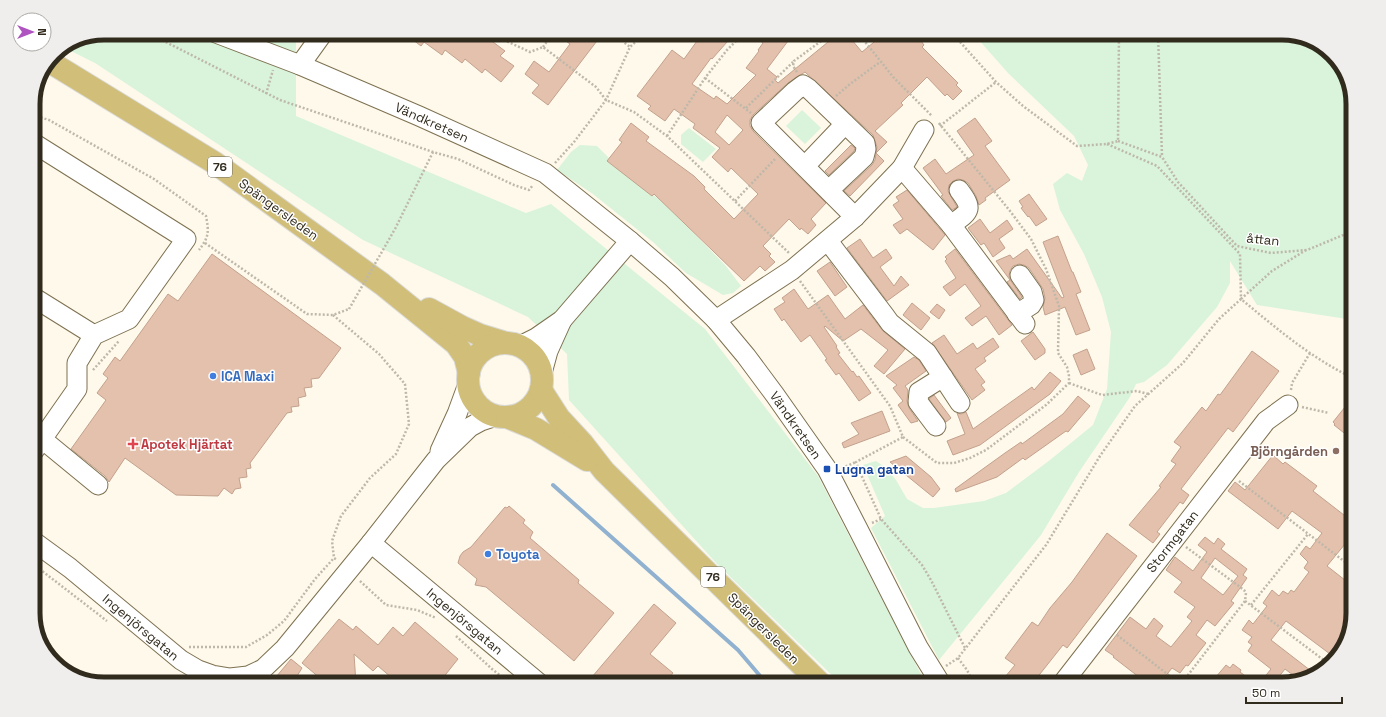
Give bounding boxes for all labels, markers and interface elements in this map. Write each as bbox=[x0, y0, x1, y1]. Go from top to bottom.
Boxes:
north arrow bbox=[12, 12, 52, 52]
text: N bbox=[35, 28, 49, 36]
street label: Vändkretsen bbox=[392, 99, 471, 146]
road number: 76 bbox=[208, 157, 232, 177]
street label: Spängersleden bbox=[236, 175, 322, 244]
street label: åttan bbox=[1246, 229, 1280, 250]
place label: ICA Maxi bbox=[221, 368, 274, 385]
marker: ICA Maxi bbox=[208, 371, 218, 381]
street label: Vändkretsen bbox=[766, 388, 825, 463]
place label: Apotek Hjärtat bbox=[141, 436, 233, 453]
marker: Apotek Hjärtat bbox=[128, 439, 138, 449]
place label: Björngården bbox=[1250, 443, 1328, 460]
marker: Björngården bbox=[1331, 446, 1341, 456]
place label: Lugna gatan bbox=[835, 461, 914, 478]
marker: Lugna gatan bbox=[822, 464, 832, 474]
street label: Stormgatan bbox=[1143, 507, 1202, 576]
place label: Toyota bbox=[496, 546, 540, 563]
marker: Toyota bbox=[483, 549, 493, 559]
road number: 76 bbox=[701, 567, 725, 587]
street label: Ingenjörsgatan bbox=[423, 584, 506, 658]
street label: Spängersleden bbox=[724, 589, 803, 668]
street label: Ingenjörsgatan bbox=[99, 590, 182, 664]
scale bar bbox=[1246, 679, 1342, 705]
text: 50 m bbox=[1252, 685, 1280, 701]

